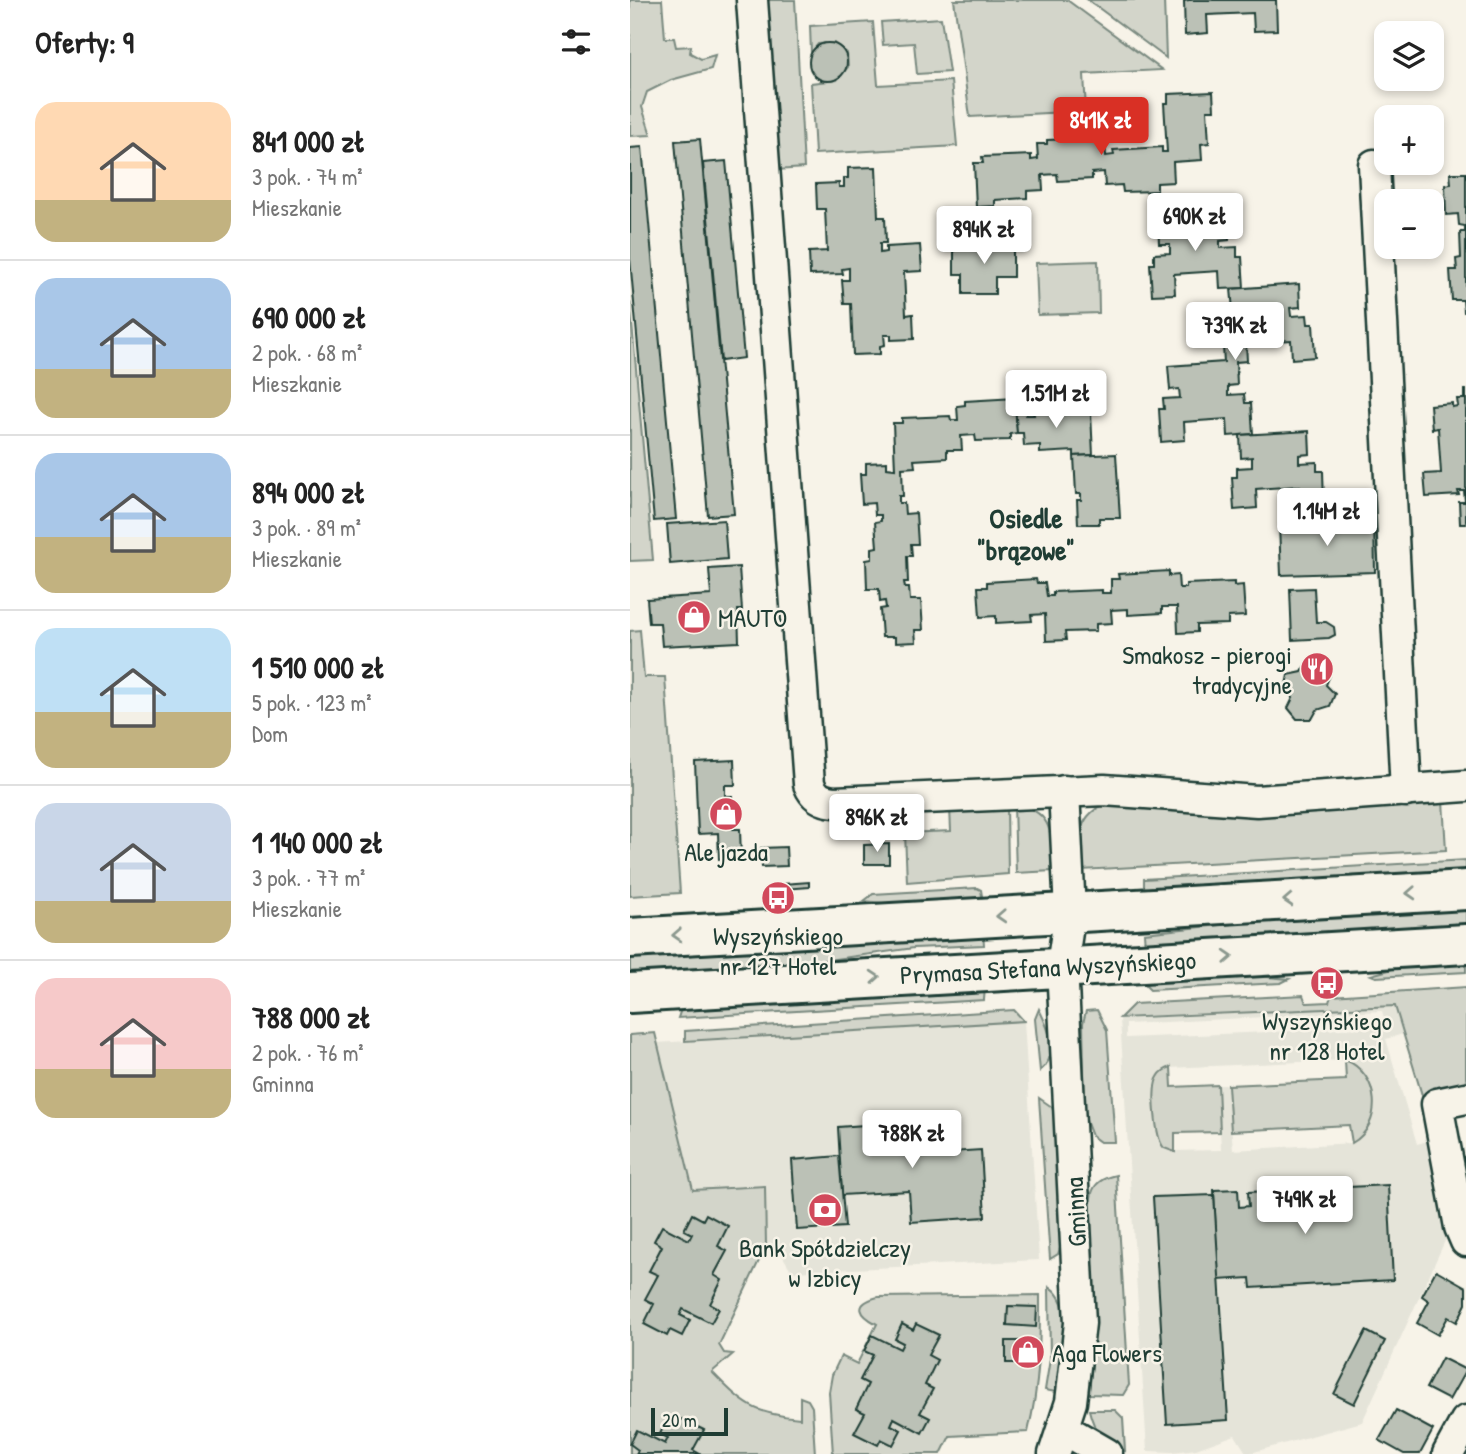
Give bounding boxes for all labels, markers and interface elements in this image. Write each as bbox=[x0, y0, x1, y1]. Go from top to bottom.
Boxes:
map controls bbox=[1374, 21, 1444, 259]
button: layers bbox=[1374, 21, 1444, 91]
text: Oferty: 9 bbox=[35, 22, 134, 62]
icon: filters bbox=[557, 23, 595, 61]
pin: 841K zł bbox=[1036, 97, 1166, 157]
text: 841K zł bbox=[1070, 104, 1132, 135]
button: + bbox=[1374, 105, 1444, 175]
text: 841 000 zł bbox=[252, 121, 366, 161]
icon: home bbox=[91, 130, 175, 214]
text: 3 pok. · 74 m² bbox=[252, 161, 363, 192]
button: − bbox=[1374, 189, 1444, 259]
text: Mieszkanie bbox=[252, 192, 342, 223]
pin: 690K zł bbox=[1130, 194, 1260, 253]
text: 690K zł bbox=[1163, 200, 1227, 231]
pin: 894K zł bbox=[919, 206, 1049, 266]
text: 894K zł bbox=[953, 213, 1015, 244]
text: 690 000 zł bbox=[252, 297, 367, 337]
pin: 739K zł bbox=[1170, 302, 1300, 362]
icon: home bbox=[91, 306, 175, 390]
text: 739K zł bbox=[1202, 309, 1268, 340]
text: 2 pok. · 68 m² bbox=[252, 337, 362, 368]
text: Mieszkanie bbox=[252, 368, 342, 399]
pin: 1.51M zł bbox=[984, 370, 1128, 430]
text: 1.51M zł bbox=[1022, 377, 1090, 408]
text: 894 000 zł bbox=[252, 472, 366, 512]
icon: home bbox=[91, 481, 175, 565]
pin: 1.14M zł bbox=[1255, 489, 1399, 548]
text: 1.14M zł bbox=[1293, 495, 1361, 526]
district label: Osiedle "brązowe" bbox=[977, 499, 1075, 569]
text: 3 pok. · 89 m² bbox=[252, 512, 361, 543]
text: Mieszkanie bbox=[252, 543, 342, 574]
shop icon: MAUTO bbox=[675, 598, 713, 636]
place label: MAUTO bbox=[718, 600, 787, 635]
place label: Smakosz - pierogi tradycyjne bbox=[1122, 637, 1292, 702]
text: 1 510 000 zł bbox=[252, 647, 385, 687]
restaurant icon: Smakosz - pierogi tradycyjne bbox=[1298, 650, 1336, 688]
icon: home bbox=[91, 656, 175, 740]
text: 5 pok. · 123 m² bbox=[252, 687, 371, 718]
text: Dom bbox=[252, 718, 288, 749]
pin: 896K zł bbox=[812, 794, 942, 854]
shop icon: Ale jazda bbox=[707, 795, 745, 833]
text: 896K zł bbox=[845, 801, 909, 832]
text: 1 140 000 zł bbox=[252, 822, 384, 862]
icon: home bbox=[91, 831, 175, 915]
place label: Ale jazda bbox=[684, 834, 768, 869]
text: 3 pok. · 77 m² bbox=[252, 862, 365, 893]
bus stop icon: Wyszyńskiego nr 127 Hotel bbox=[759, 879, 797, 917]
one-way arrow bbox=[1406, 885, 1417, 900]
one-way arrow bbox=[1283, 892, 1294, 907]
text: Mieszkanie bbox=[252, 893, 342, 924]
one-way arrow bbox=[996, 908, 1007, 923]
place label: Wyszyńskiego nr 127 Hotel bbox=[713, 918, 843, 983]
one-way arrow bbox=[671, 927, 682, 942]
street label: Prymasa Stefana Wyszyńskiego bbox=[899, 942, 1197, 992]
one-way arrow bbox=[1222, 950, 1233, 965]
bus stop icon: Wyszyńskiego nr 128 Hotel bbox=[1308, 964, 1346, 1002]
one-way arrow bbox=[869, 970, 880, 985]
text: 788 000 zł bbox=[252, 997, 371, 1037]
place label: Wyszyńskiego nr 128 Hotel bbox=[1262, 1003, 1392, 1068]
icon: home bbox=[91, 1006, 175, 1090]
text: 2 pok. · 76 m² bbox=[252, 1037, 364, 1068]
text: Gminna bbox=[252, 1068, 314, 1099]
pin: 788K zł bbox=[847, 1110, 977, 1170]
text: 788K zł bbox=[878, 1117, 946, 1148]
street label: Gminna bbox=[1056, 1176, 1094, 1248]
pin: 749K zł bbox=[1240, 1176, 1370, 1236]
text: 749K zł bbox=[1273, 1183, 1337, 1214]
bank icon: Bank Spółdzielczy w Izbicy bbox=[806, 1191, 844, 1229]
place label: Bank Spółdzielczy w Izbicy bbox=[739, 1230, 911, 1295]
shop icon: Aga Flowers bbox=[1009, 1333, 1047, 1371]
place label: Aga Flowers bbox=[1052, 1335, 1162, 1370]
scale bar bbox=[651, 1405, 728, 1437]
text: 20 m bbox=[662, 1407, 697, 1433]

